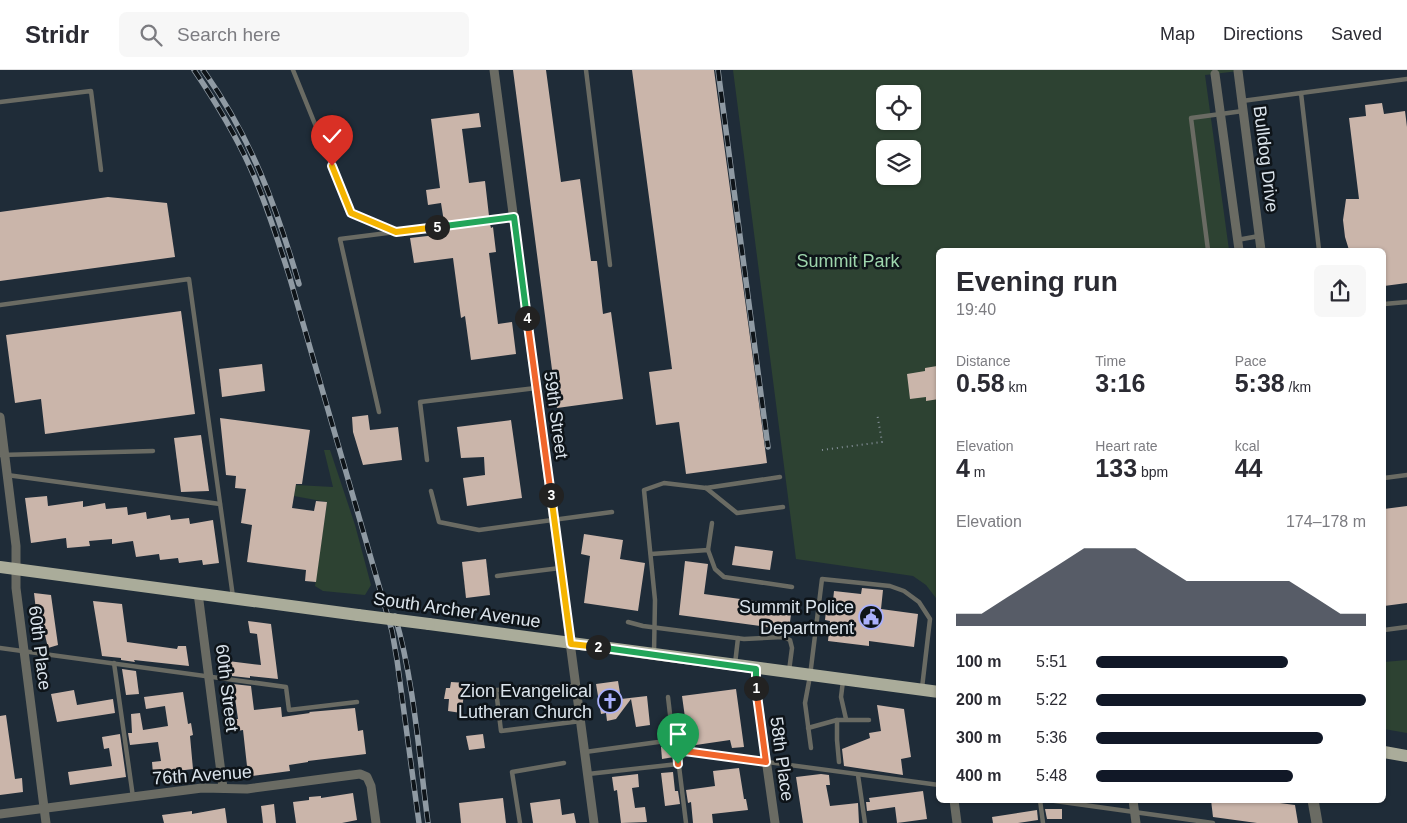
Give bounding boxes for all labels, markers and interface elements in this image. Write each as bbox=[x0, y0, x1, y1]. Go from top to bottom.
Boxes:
search box bbox=[119, 12, 469, 57]
text: Stridr bbox=[25, 21, 89, 48]
icon: search bbox=[137, 21, 165, 49]
text: Search here bbox=[177, 24, 281, 45]
text: Map bbox=[1160, 24, 1195, 44]
text: Directions bbox=[1223, 24, 1303, 44]
text: Saved bbox=[1331, 24, 1382, 44]
map controls bbox=[876, 85, 921, 185]
button: locate bbox=[876, 85, 921, 130]
street label: Bulldog Drive bbox=[1250, 105, 1282, 213]
pin bbox=[311, 115, 353, 166]
icon: check bbox=[318, 122, 346, 150]
button: layers bbox=[876, 140, 921, 185]
pin: 5 bbox=[424, 214, 450, 240]
text: 5 bbox=[434, 219, 441, 235]
park label: Summit Park bbox=[796, 251, 901, 271]
button: share bbox=[1314, 265, 1366, 317]
text: Evening run bbox=[956, 266, 1118, 297]
text: 19:40 bbox=[956, 301, 996, 318]
pin: 4 bbox=[514, 306, 540, 330]
text: 4 bbox=[524, 310, 531, 326]
text: Distance bbox=[956, 353, 1010, 369]
text: Time bbox=[1095, 353, 1126, 369]
text: Pace bbox=[1235, 353, 1267, 369]
text: 0.58 bbox=[956, 369, 1005, 397]
text: 3:16 bbox=[1095, 369, 1145, 397]
text: 5:38 bbox=[1235, 369, 1285, 397]
street label: 59th Street bbox=[540, 370, 572, 460]
text: km bbox=[1005, 379, 1027, 395]
text: /km bbox=[1285, 379, 1311, 395]
text: Elevation bbox=[956, 438, 1014, 454]
text: Heart rate bbox=[1095, 438, 1158, 454]
text: kcal bbox=[1235, 438, 1260, 454]
text: 4 bbox=[956, 454, 970, 482]
text: 133 bbox=[1095, 454, 1137, 482]
text: 44 bbox=[1235, 454, 1262, 482]
text: m bbox=[970, 464, 985, 480]
text: bpm bbox=[1137, 464, 1168, 480]
pin: 3 bbox=[538, 482, 564, 508]
text: 3 bbox=[548, 487, 555, 503]
text: Elevation bbox=[956, 513, 1022, 530]
text: 174–178 m bbox=[1286, 513, 1366, 530]
street label: South Archer Avenue bbox=[372, 588, 542, 632]
place label: Summit Police Department bbox=[739, 597, 854, 638]
public building icon: Summit Police Department bbox=[858, 604, 884, 630]
street label: 60th Place bbox=[25, 605, 55, 691]
pin: 2 bbox=[586, 634, 610, 660]
text: 2 bbox=[595, 639, 602, 655]
street label: 60th Street bbox=[212, 643, 242, 733]
text: 100 m bbox=[956, 653, 1001, 670]
text: 5:51 bbox=[1036, 653, 1067, 670]
pin: 1 bbox=[744, 676, 768, 700]
text: 1 bbox=[753, 680, 760, 696]
place label: Zion Evangelical Lutheran Church bbox=[458, 681, 592, 722]
church icon: Zion Evangelical Lutheran Church bbox=[597, 688, 623, 714]
text: 200 m bbox=[956, 691, 1001, 708]
text: 5:22 bbox=[1036, 691, 1067, 708]
pin bbox=[657, 713, 699, 764]
street label: 58th Place bbox=[766, 715, 798, 803]
icon: arrive bbox=[664, 720, 692, 748]
text: 300 m bbox=[956, 729, 1001, 746]
text: 5:36 bbox=[1036, 729, 1067, 746]
street label: 76th Avenue bbox=[152, 762, 252, 788]
text: 400 m bbox=[956, 767, 1001, 784]
text: 5:48 bbox=[1036, 767, 1067, 784]

